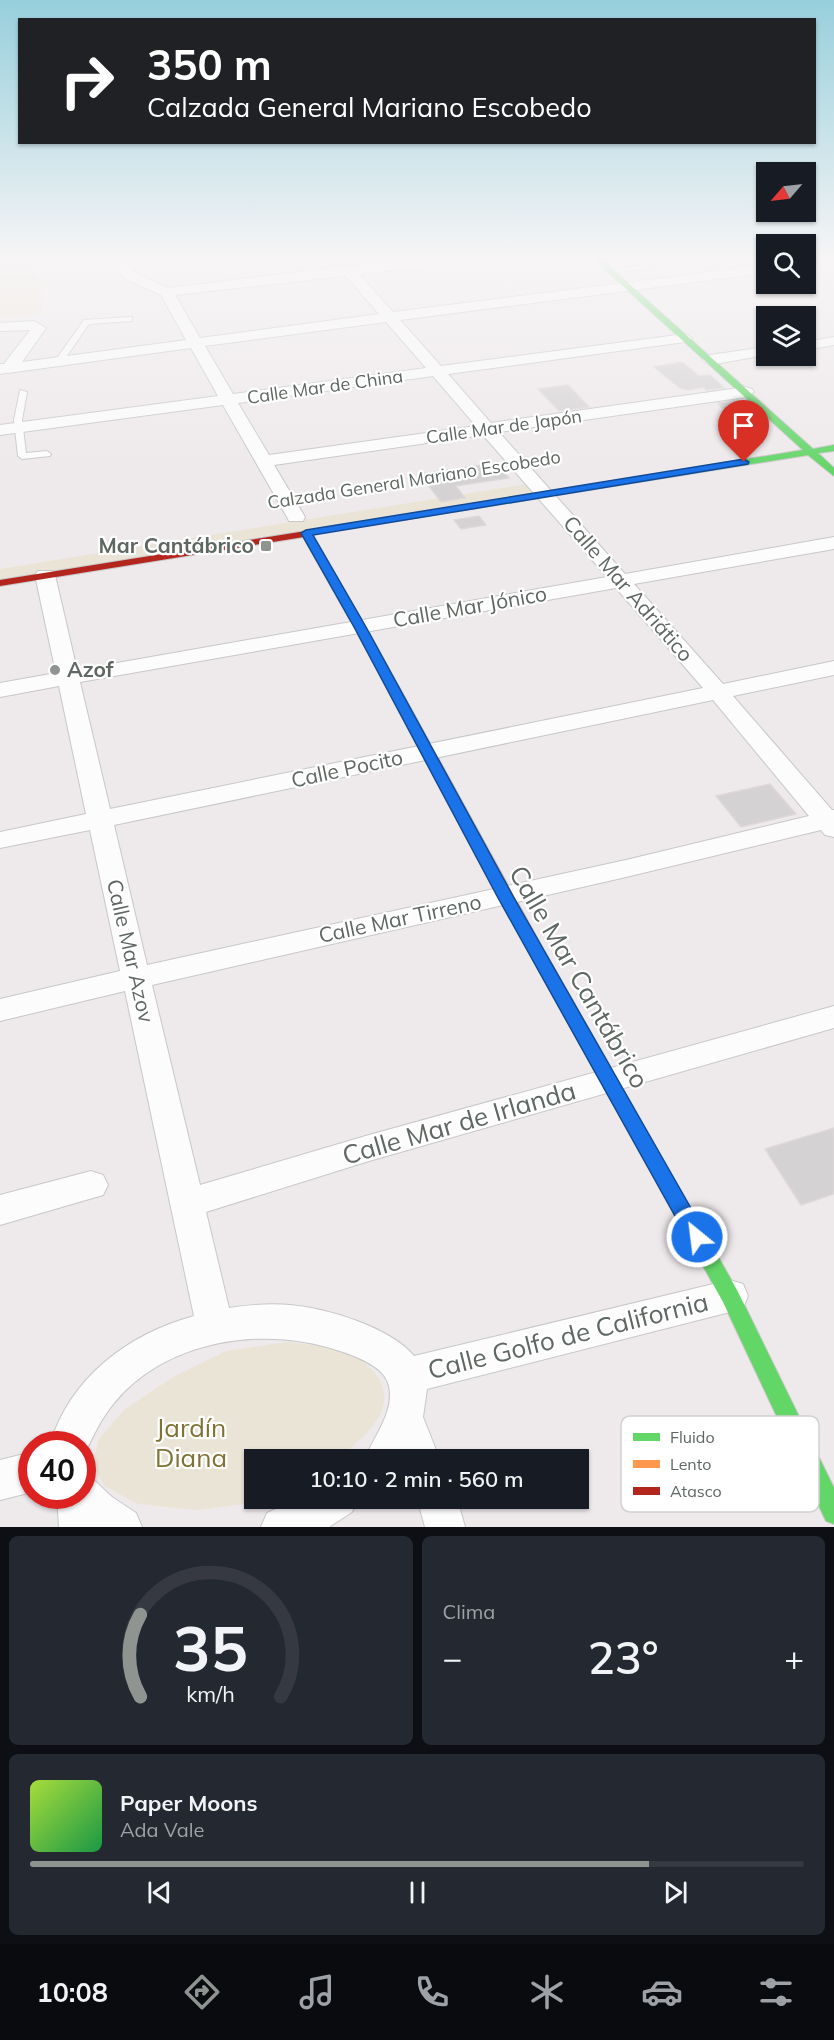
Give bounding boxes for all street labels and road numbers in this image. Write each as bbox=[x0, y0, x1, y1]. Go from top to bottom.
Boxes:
street label: Calle Mar de China bbox=[246, 364, 404, 409]
street label: Calle Mar de Japón bbox=[425, 404, 583, 449]
street label: Calzada General Mariano Escobedo bbox=[266, 445, 562, 514]
street label: Calle Mar Adriático bbox=[558, 510, 699, 667]
street label: Calle Mar Jónico bbox=[391, 580, 549, 632]
street label: Calle Pocito bbox=[289, 744, 405, 793]
street label: Calle Mar Cantábrico bbox=[502, 859, 657, 1094]
street label: Calle Mar Azov bbox=[102, 877, 160, 1025]
street label: Calle Mar Tirreno bbox=[316, 888, 484, 948]
street label: Calle Mar de Irlanda bbox=[338, 1073, 579, 1172]
street label: Calle Golfo de California bbox=[424, 1285, 712, 1386]

